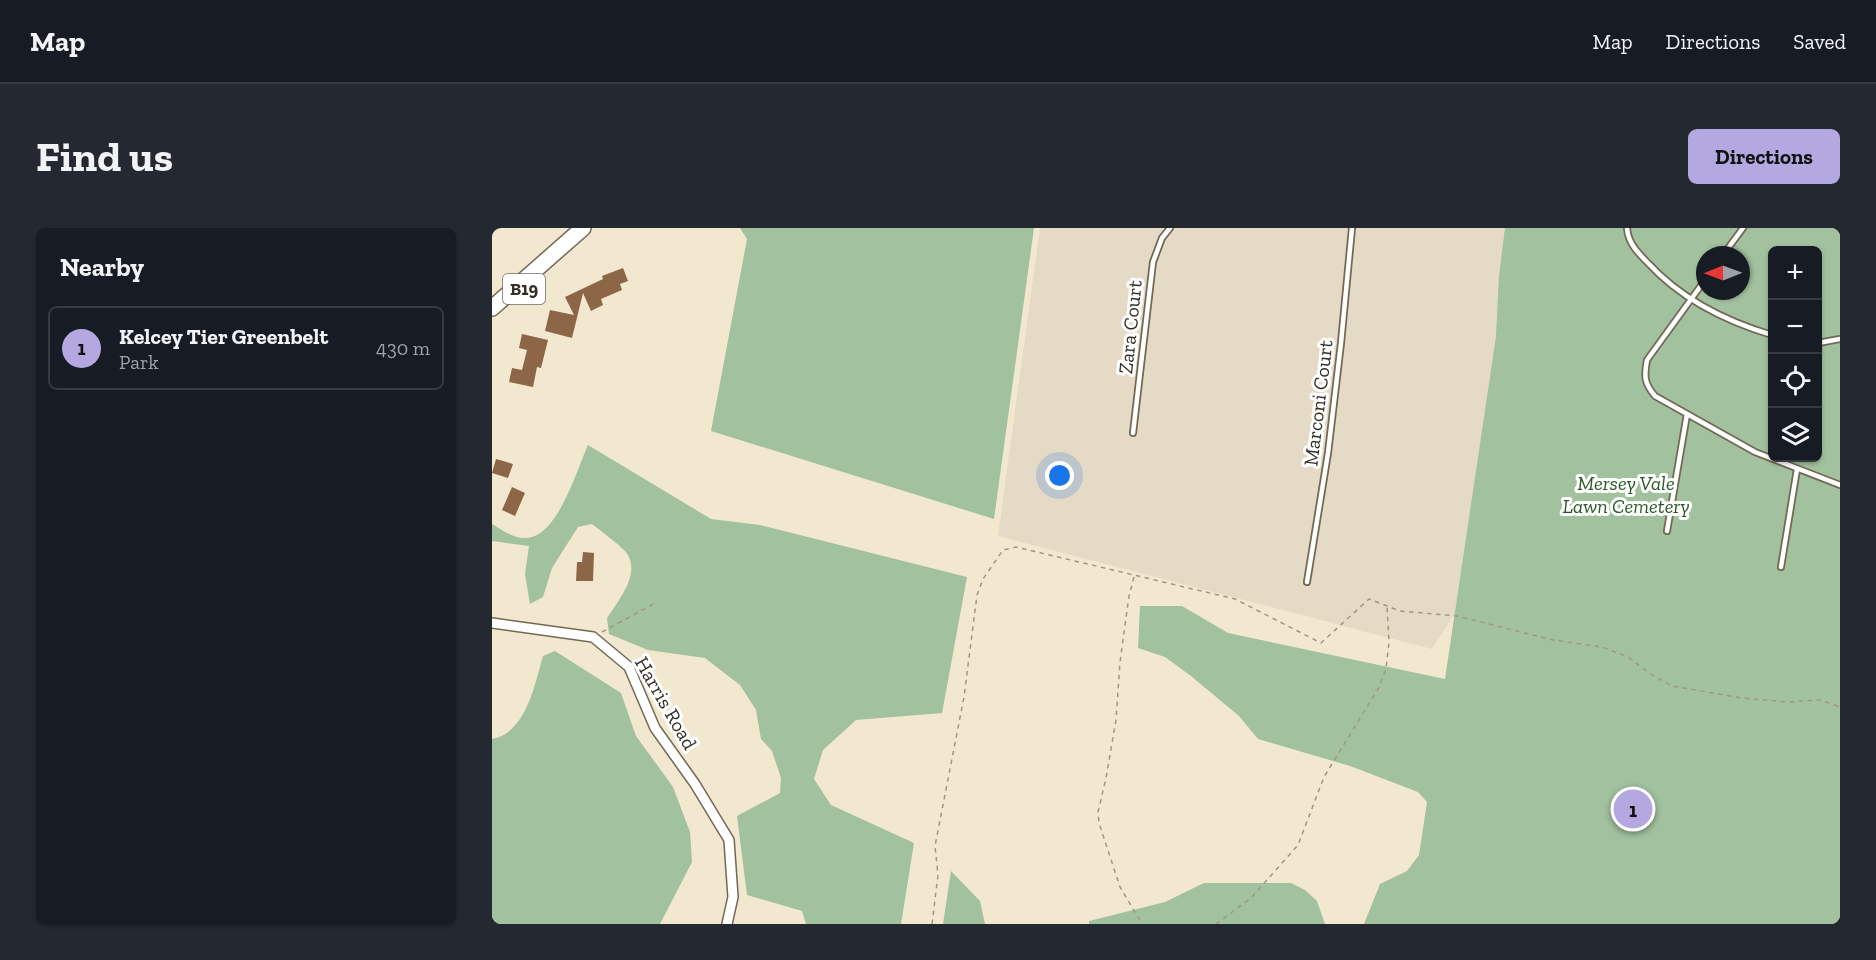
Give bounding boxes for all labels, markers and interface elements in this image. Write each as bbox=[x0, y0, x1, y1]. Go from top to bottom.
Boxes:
text: Map bbox=[30, 25, 85, 58]
text: Map bbox=[1593, 29, 1633, 54]
text: Directions bbox=[1666, 29, 1760, 54]
text: Saved bbox=[1793, 29, 1846, 54]
button: Directions bbox=[1688, 129, 1840, 184]
text: Find us bbox=[36, 131, 173, 182]
north arrow bbox=[1696, 246, 1750, 300]
map controls bbox=[1768, 246, 1822, 462]
button: + bbox=[1768, 246, 1822, 300]
text: Nearby bbox=[60, 251, 144, 283]
road number: B19 bbox=[503, 274, 545, 304]
street label: Zara Court bbox=[1113, 278, 1147, 375]
button: − bbox=[1768, 300, 1822, 354]
text: Kelcey Tier Greenbelt bbox=[119, 323, 328, 350]
text: 1 bbox=[77, 336, 86, 360]
text: 430 m bbox=[376, 336, 430, 360]
street label: Marconi Court bbox=[1298, 338, 1338, 467]
text: Park bbox=[119, 350, 159, 374]
button: locate bbox=[1768, 354, 1822, 408]
button: layers bbox=[1768, 408, 1822, 462]
your location bbox=[1045, 461, 1074, 490]
park label: Mersey Vale Lawn Cemetery bbox=[1562, 471, 1690, 518]
street label: Harris Road bbox=[630, 652, 702, 754]
pin: 1 bbox=[1614, 786, 1652, 832]

